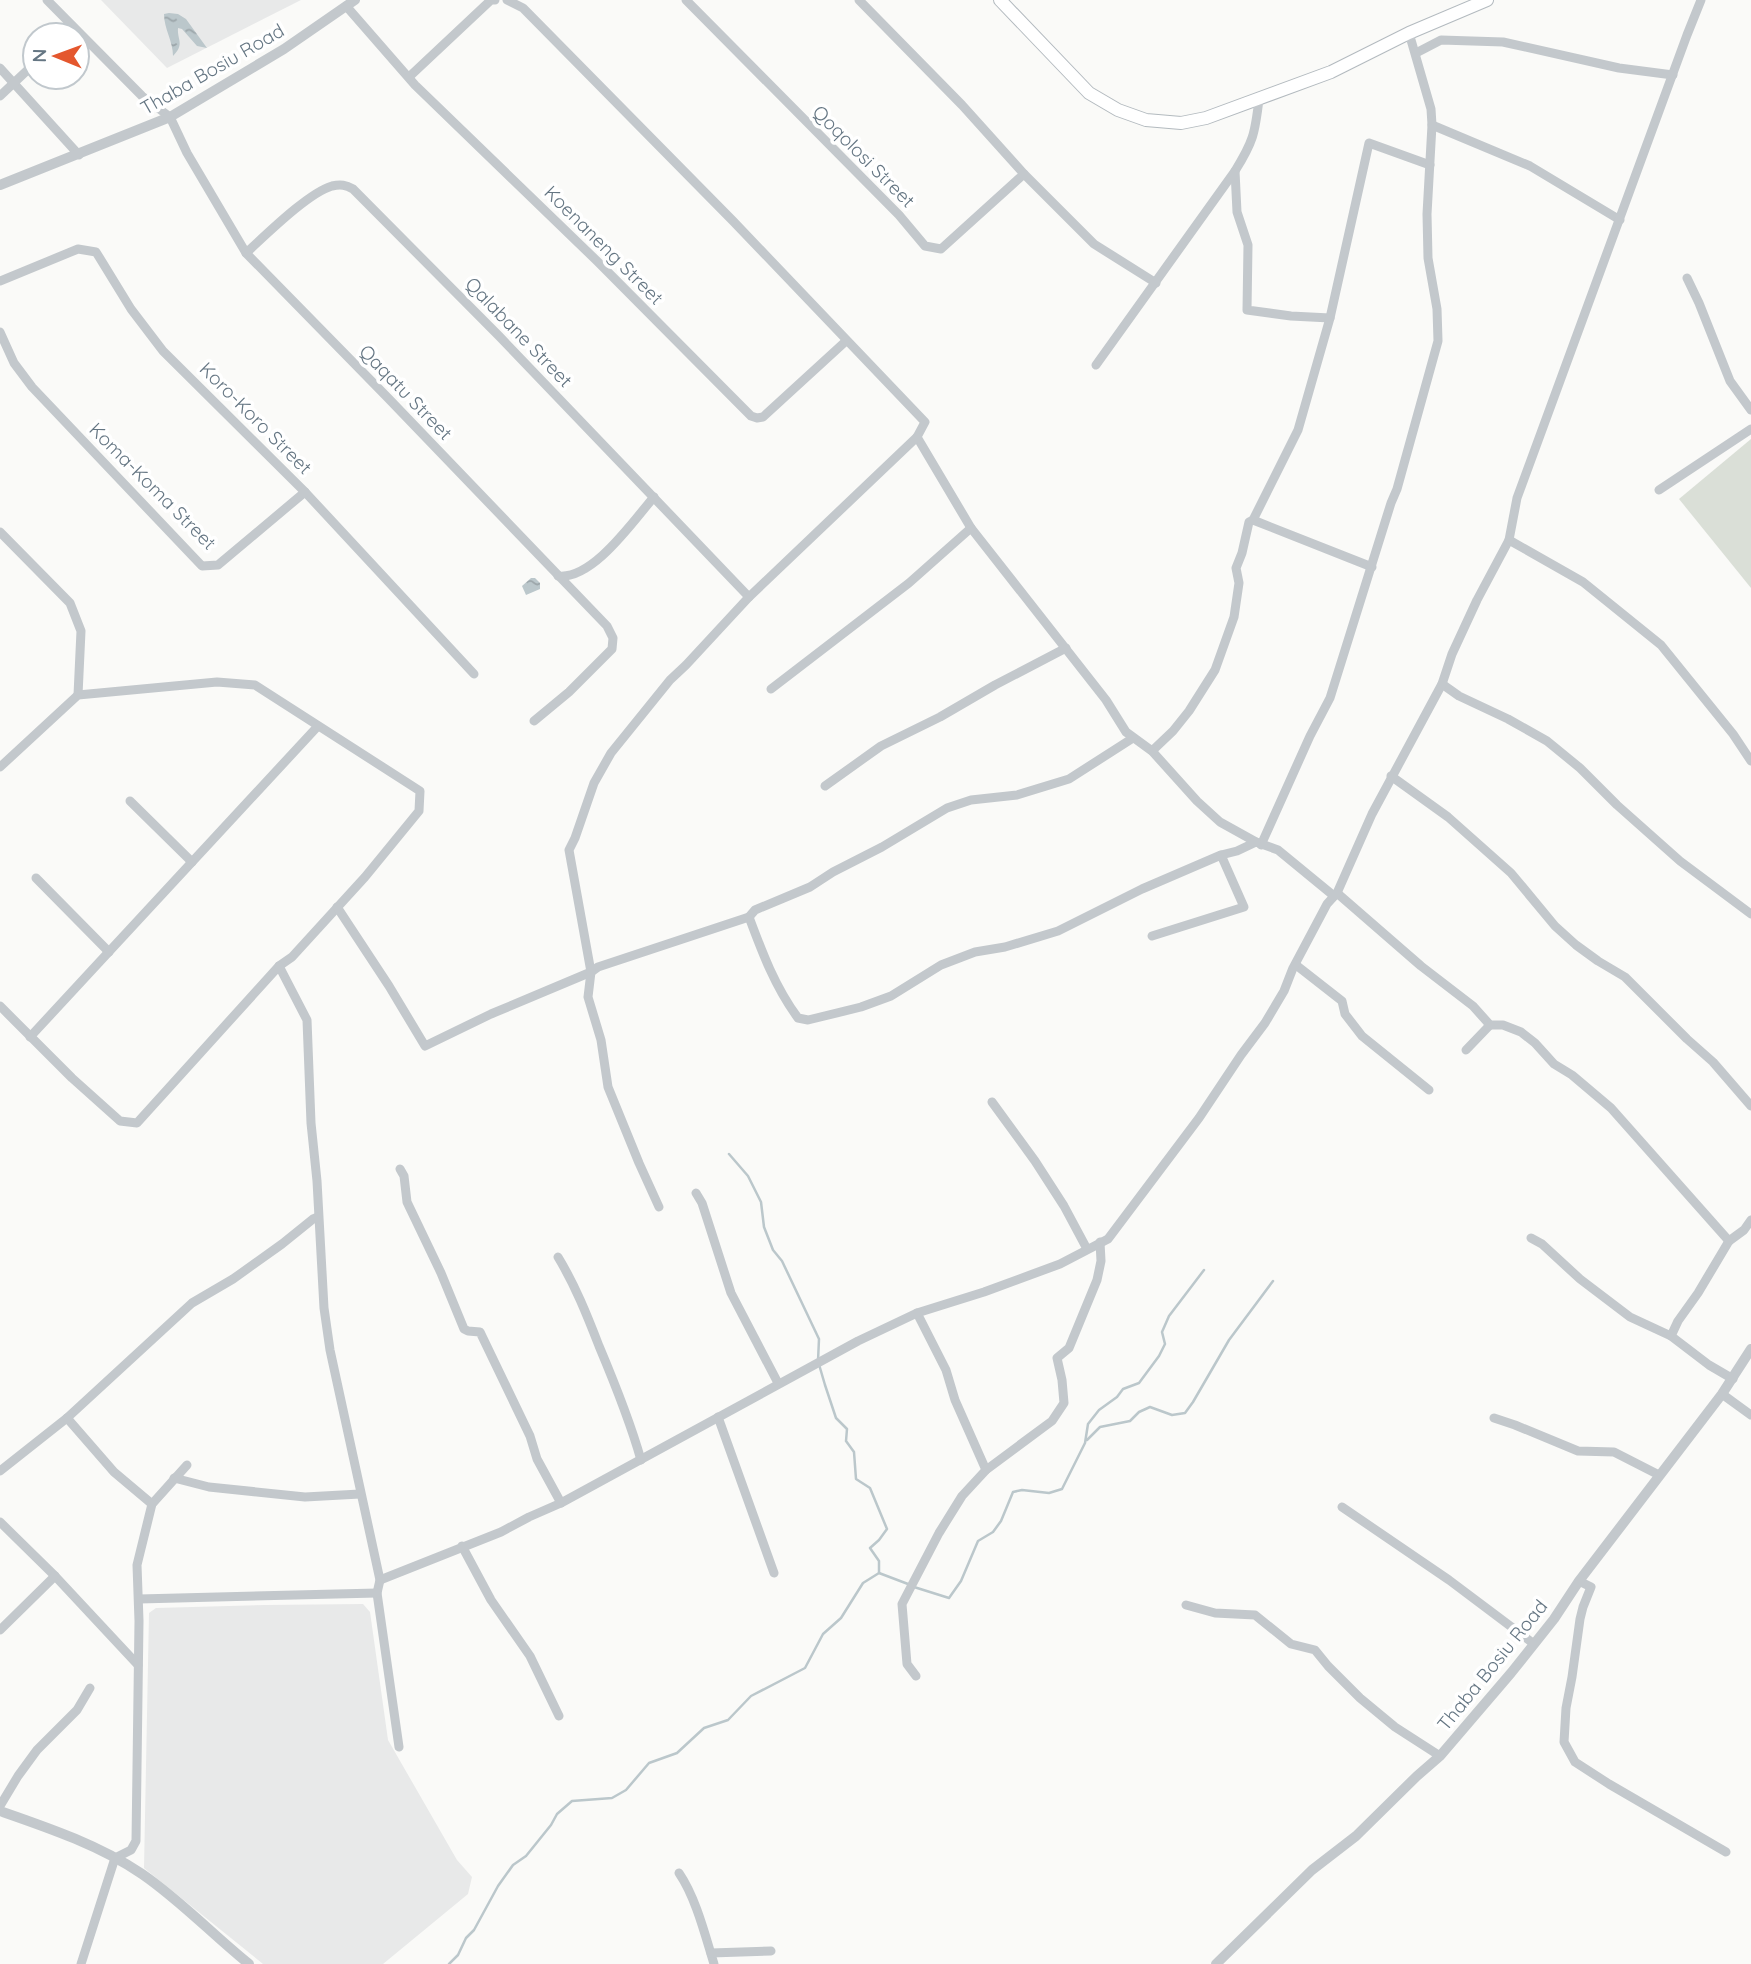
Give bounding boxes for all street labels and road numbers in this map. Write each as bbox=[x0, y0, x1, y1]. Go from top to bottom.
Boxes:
street label: Thaba Bosiu Road bbox=[136, 18, 288, 120]
street label: Qoqolosi Street bbox=[808, 100, 920, 212]
street label: Koenaneng Street bbox=[539, 180, 669, 310]
street label: Qalabane Street bbox=[460, 272, 578, 392]
street label: Qaqatu Street bbox=[354, 339, 458, 445]
street label: Koro-Koro Street bbox=[195, 357, 317, 479]
street label: Koma-Koma Street bbox=[84, 417, 222, 555]
street label: Thaba Bosiu Road bbox=[1432, 1595, 1552, 1735]

